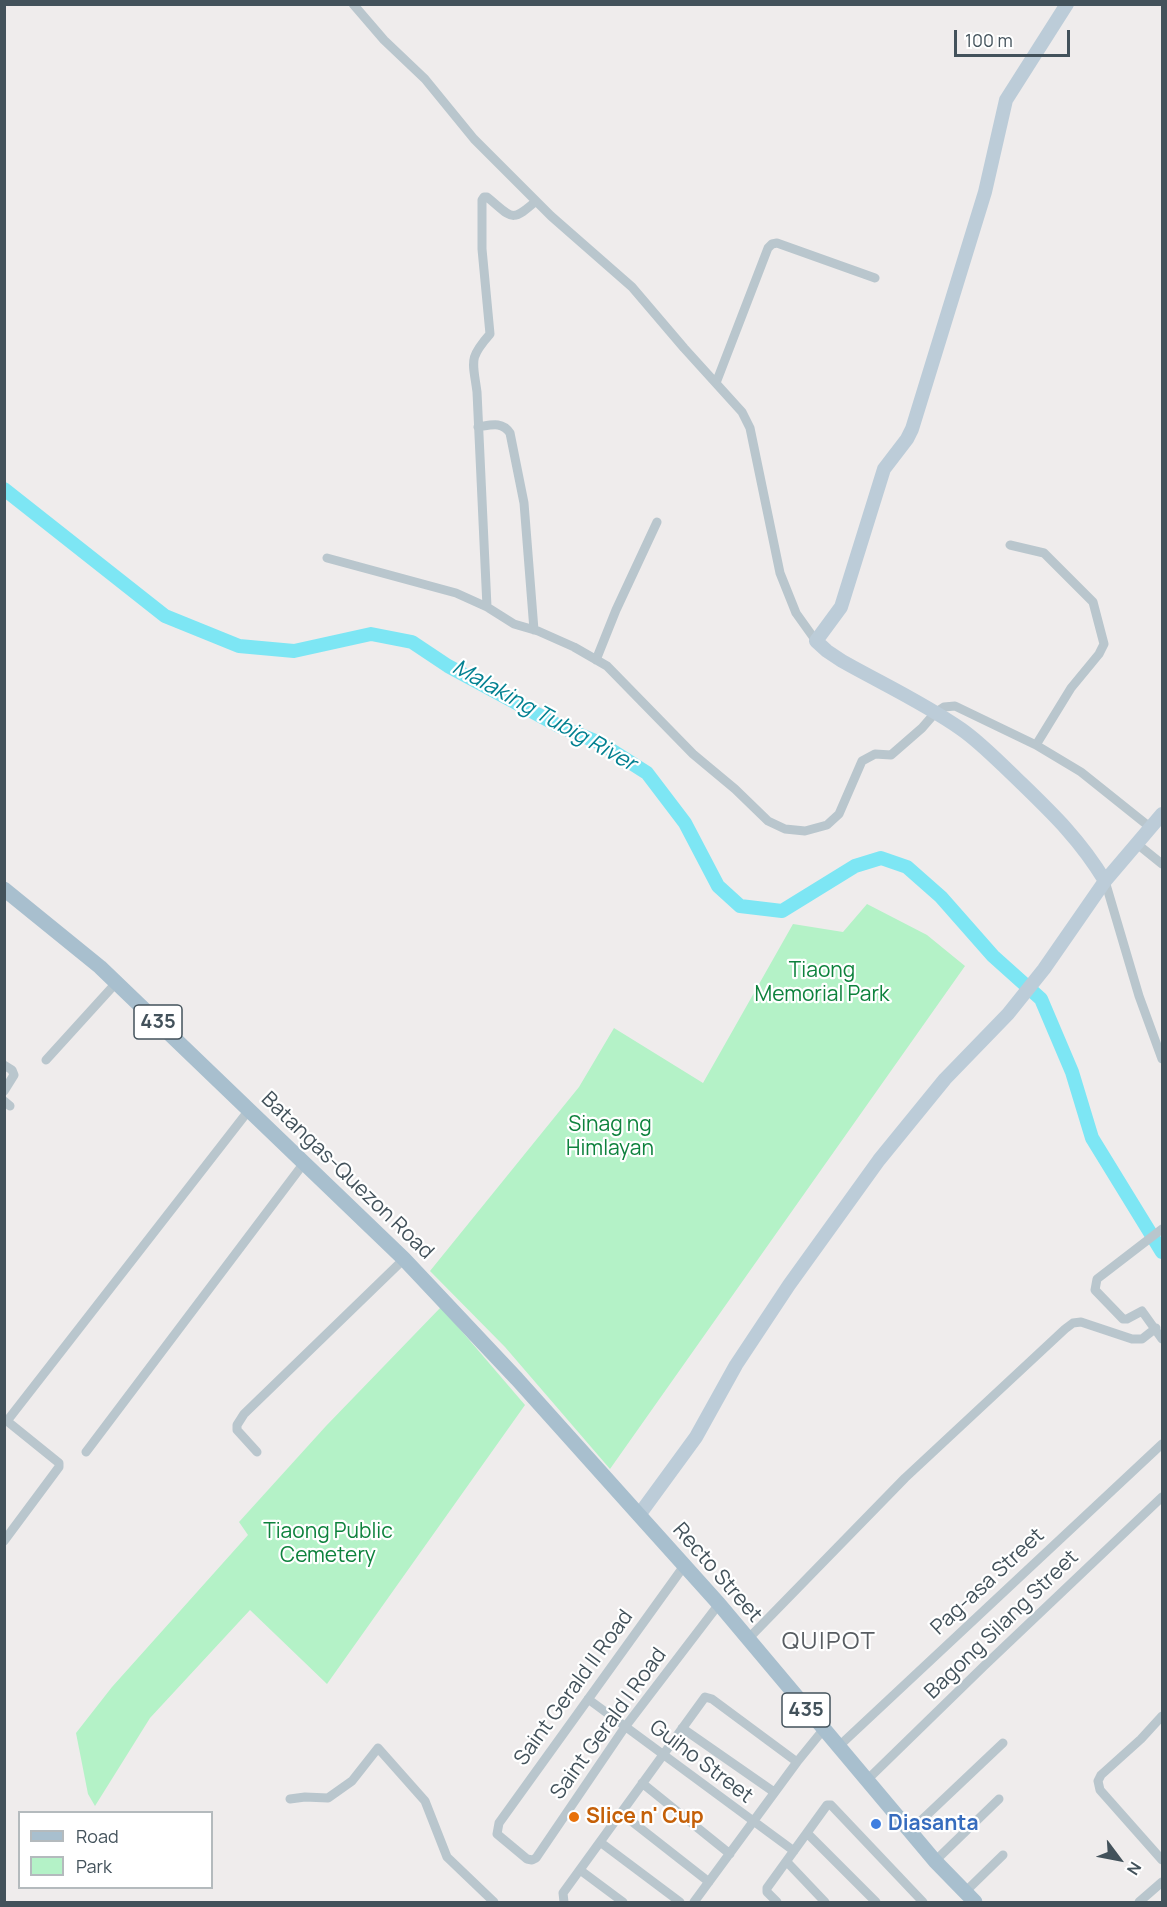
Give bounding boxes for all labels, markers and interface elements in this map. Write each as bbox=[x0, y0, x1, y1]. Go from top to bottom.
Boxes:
scale bar bbox=[957, 18, 1072, 56]
text: 100 m bbox=[965, 28, 1013, 52]
water label: Malaking Tubig River bbox=[448, 655, 640, 777]
park label: Tiaong Memorial Park bbox=[755, 958, 889, 1008]
road number: 435 bbox=[134, 1005, 182, 1039]
street label: Batangas-Quezon Road bbox=[255, 1087, 439, 1265]
park label: Sinag ng Himlayan bbox=[566, 1112, 654, 1162]
street label: Recto Street bbox=[667, 1518, 767, 1628]
park label: Tiaong Public Cemetery bbox=[263, 1519, 393, 1569]
street label: Pag-asa Street bbox=[926, 1523, 1050, 1641]
street label: Bagong Silang Street bbox=[920, 1545, 1084, 1705]
street label: Saint Gerald II Road bbox=[509, 1605, 639, 1771]
district label: QUIPOT bbox=[782, 1628, 876, 1656]
street label: Saint Gerald I Road bbox=[546, 1643, 672, 1805]
road number: 435 bbox=[782, 1693, 830, 1727]
street label: Guiho Street bbox=[644, 1715, 758, 1809]
place label: Slice n' Cup bbox=[586, 1804, 704, 1830]
marker: Slice n' Cup bbox=[567, 1810, 581, 1824]
legend bbox=[18, 1811, 213, 1889]
place label: Diasanta bbox=[888, 1811, 978, 1837]
marker: Diasanta bbox=[869, 1817, 883, 1831]
text: Road bbox=[76, 1824, 119, 1848]
north arrow bbox=[1089, 1829, 1149, 1889]
text: Park bbox=[76, 1854, 112, 1878]
text: N bbox=[1122, 1858, 1147, 1879]

